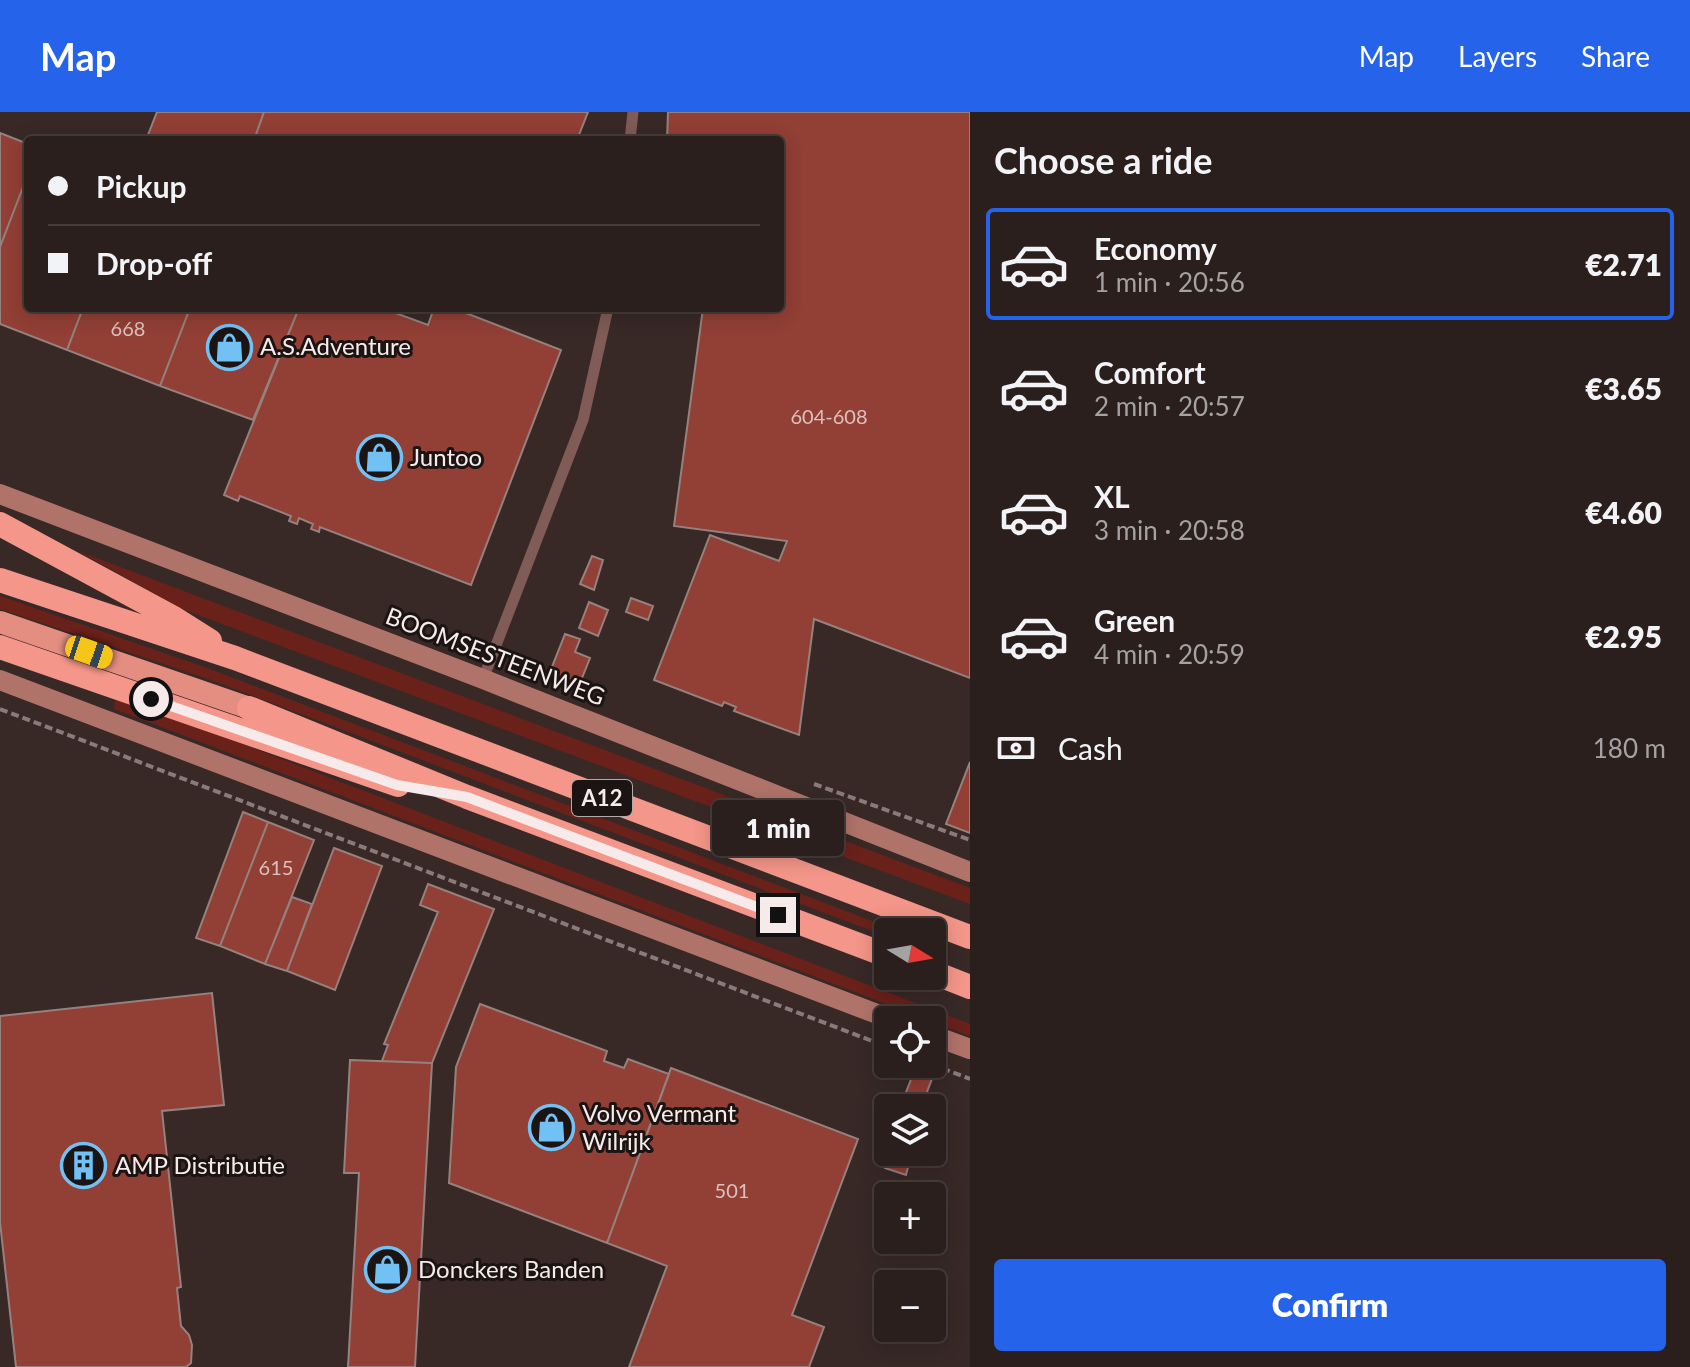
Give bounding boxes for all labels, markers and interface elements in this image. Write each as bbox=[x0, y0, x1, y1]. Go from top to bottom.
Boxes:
text: Map bbox=[40, 33, 116, 79]
text: Map bbox=[1359, 39, 1414, 73]
text: Layers bbox=[1458, 39, 1537, 73]
text: Share bbox=[1581, 39, 1650, 73]
text: Choose a ride bbox=[994, 138, 1213, 182]
text: Pickup bbox=[96, 168, 187, 204]
icon: car bbox=[998, 228, 1070, 300]
text: Economy bbox=[1094, 230, 1217, 266]
text: Drop-off bbox=[96, 245, 212, 281]
text: €2.71 bbox=[1585, 246, 1662, 282]
text: 1 min · 20:56 bbox=[1094, 266, 1245, 298]
house number: 668 bbox=[111, 316, 145, 340]
shop icon: A.S.Adventure bbox=[205, 323, 253, 371]
place label: A.S.Adventure bbox=[260, 331, 411, 360]
icon: car bbox=[998, 352, 1070, 424]
text: Comfort bbox=[1094, 354, 1206, 390]
text: €3.65 bbox=[1585, 370, 1662, 406]
text: 2 min · 20:57 bbox=[1094, 390, 1245, 422]
house number: 604-608 bbox=[790, 404, 868, 428]
shop icon: Juntoo bbox=[355, 434, 403, 482]
place label: Juntoo bbox=[410, 442, 482, 471]
icon: car bbox=[998, 476, 1070, 548]
text: XL bbox=[1094, 478, 1130, 514]
text: €4.60 bbox=[1585, 494, 1662, 530]
text: 3 min · 20:58 bbox=[1094, 514, 1245, 546]
street label: BOOMSESTEENWEG bbox=[382, 600, 609, 711]
icon: car bbox=[998, 600, 1070, 672]
text: Green bbox=[1094, 602, 1175, 638]
text: €2.95 bbox=[1585, 618, 1662, 654]
car bbox=[62, 633, 116, 671]
text: 4 min · 20:59 bbox=[1094, 638, 1245, 670]
route start bbox=[133, 681, 169, 717]
icon: cash bbox=[994, 726, 1038, 770]
text: Cash bbox=[1058, 730, 1123, 766]
text: 180 m bbox=[1593, 732, 1666, 764]
road number: A12 bbox=[572, 780, 632, 816]
callout: 1 min bbox=[712, 799, 844, 855]
text: 1 min bbox=[746, 812, 810, 844]
house number: 615 bbox=[259, 855, 293, 879]
route end bbox=[760, 897, 796, 933]
north arrow bbox=[874, 918, 946, 990]
map controls bbox=[874, 918, 946, 1342]
button: locate bbox=[874, 1006, 946, 1078]
button: layers bbox=[874, 1094, 946, 1166]
place label: Volvo Vermant Wilrijk bbox=[582, 1098, 736, 1155]
shop icon: Volvo Vermant Wilrijk bbox=[527, 1104, 575, 1152]
building icon: AMP Distributie bbox=[60, 1142, 108, 1190]
place label: AMP Distributie bbox=[115, 1150, 285, 1179]
house number: 501 bbox=[715, 1178, 749, 1202]
button: + bbox=[874, 1182, 946, 1254]
shop icon: Donckers Banden bbox=[363, 1246, 411, 1294]
place label: Donckers Banden bbox=[418, 1254, 604, 1283]
button: Confirm bbox=[994, 1259, 1666, 1351]
button: − bbox=[874, 1270, 946, 1342]

